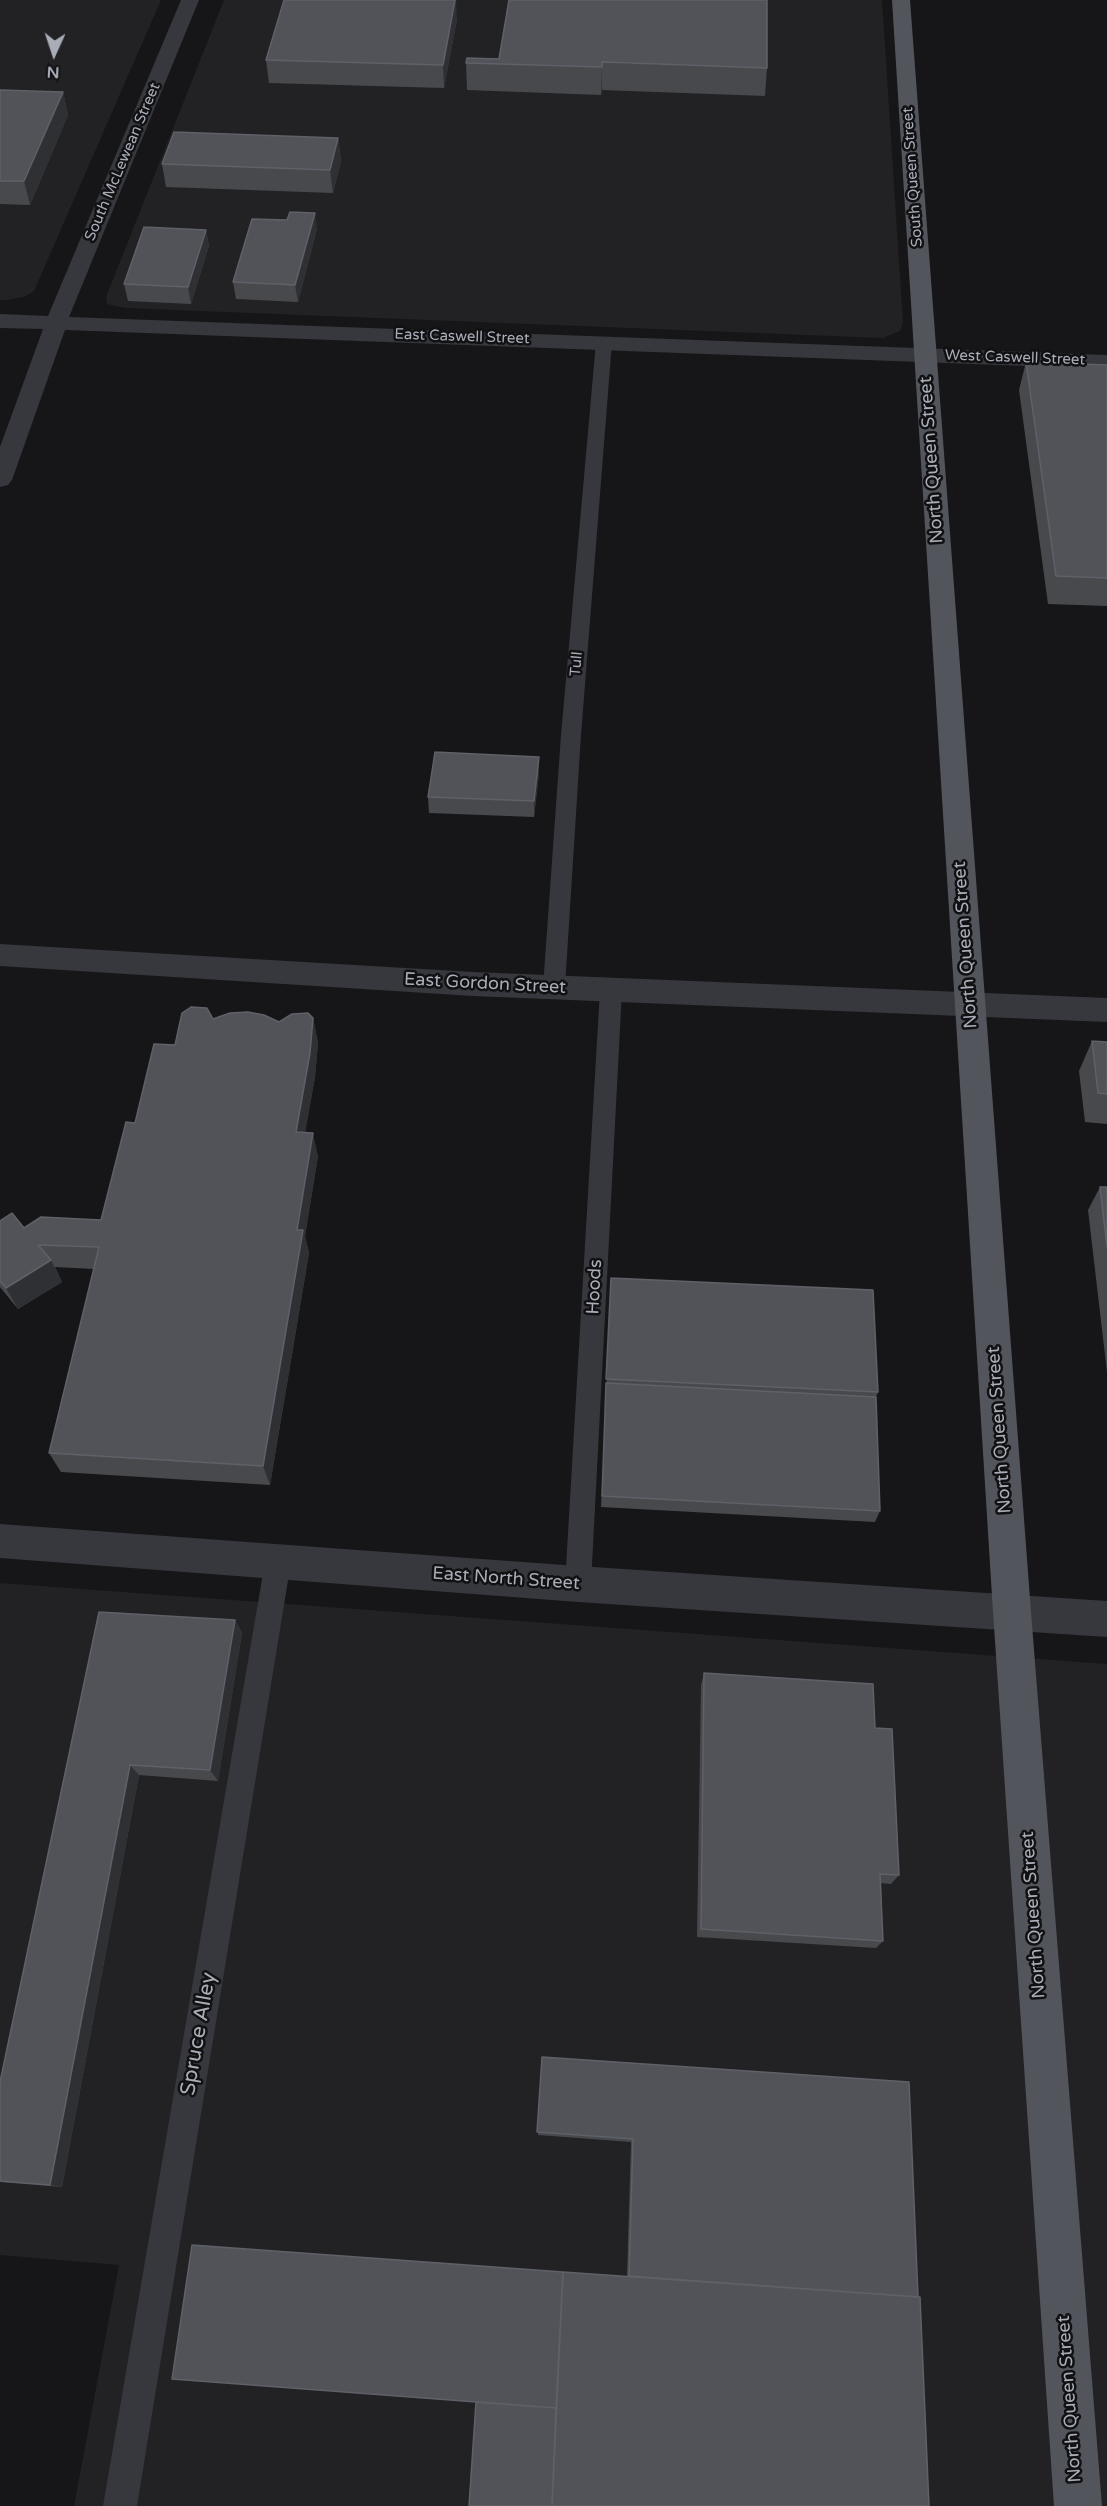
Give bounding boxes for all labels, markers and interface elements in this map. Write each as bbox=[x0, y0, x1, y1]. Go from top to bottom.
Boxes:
north arrow bbox=[24, 24, 84, 84]
text: N bbox=[46, 62, 60, 82]
street label: South McLewean Street bbox=[81, 80, 165, 244]
street label: South Queen Street bbox=[899, 106, 927, 248]
street label: East Caswell Street bbox=[394, 326, 530, 348]
street label: West Caswell Street bbox=[945, 347, 1085, 369]
street label: North Queen Street bbox=[915, 376, 949, 544]
street label: Tull bbox=[567, 651, 587, 677]
street label: North Queen Street bbox=[949, 861, 983, 1029]
street label: East Gordon Street bbox=[403, 969, 567, 999]
street label: Hoods bbox=[583, 1259, 607, 1315]
street label: North Queen Street bbox=[983, 1346, 1017, 1514]
street label: East North Street bbox=[432, 1563, 580, 1595]
street label: North Queen Street bbox=[1017, 1831, 1051, 1999]
street label: Spruce Alley bbox=[176, 1971, 222, 2097]
street label: North Queen Street bbox=[1053, 2315, 1087, 2483]

